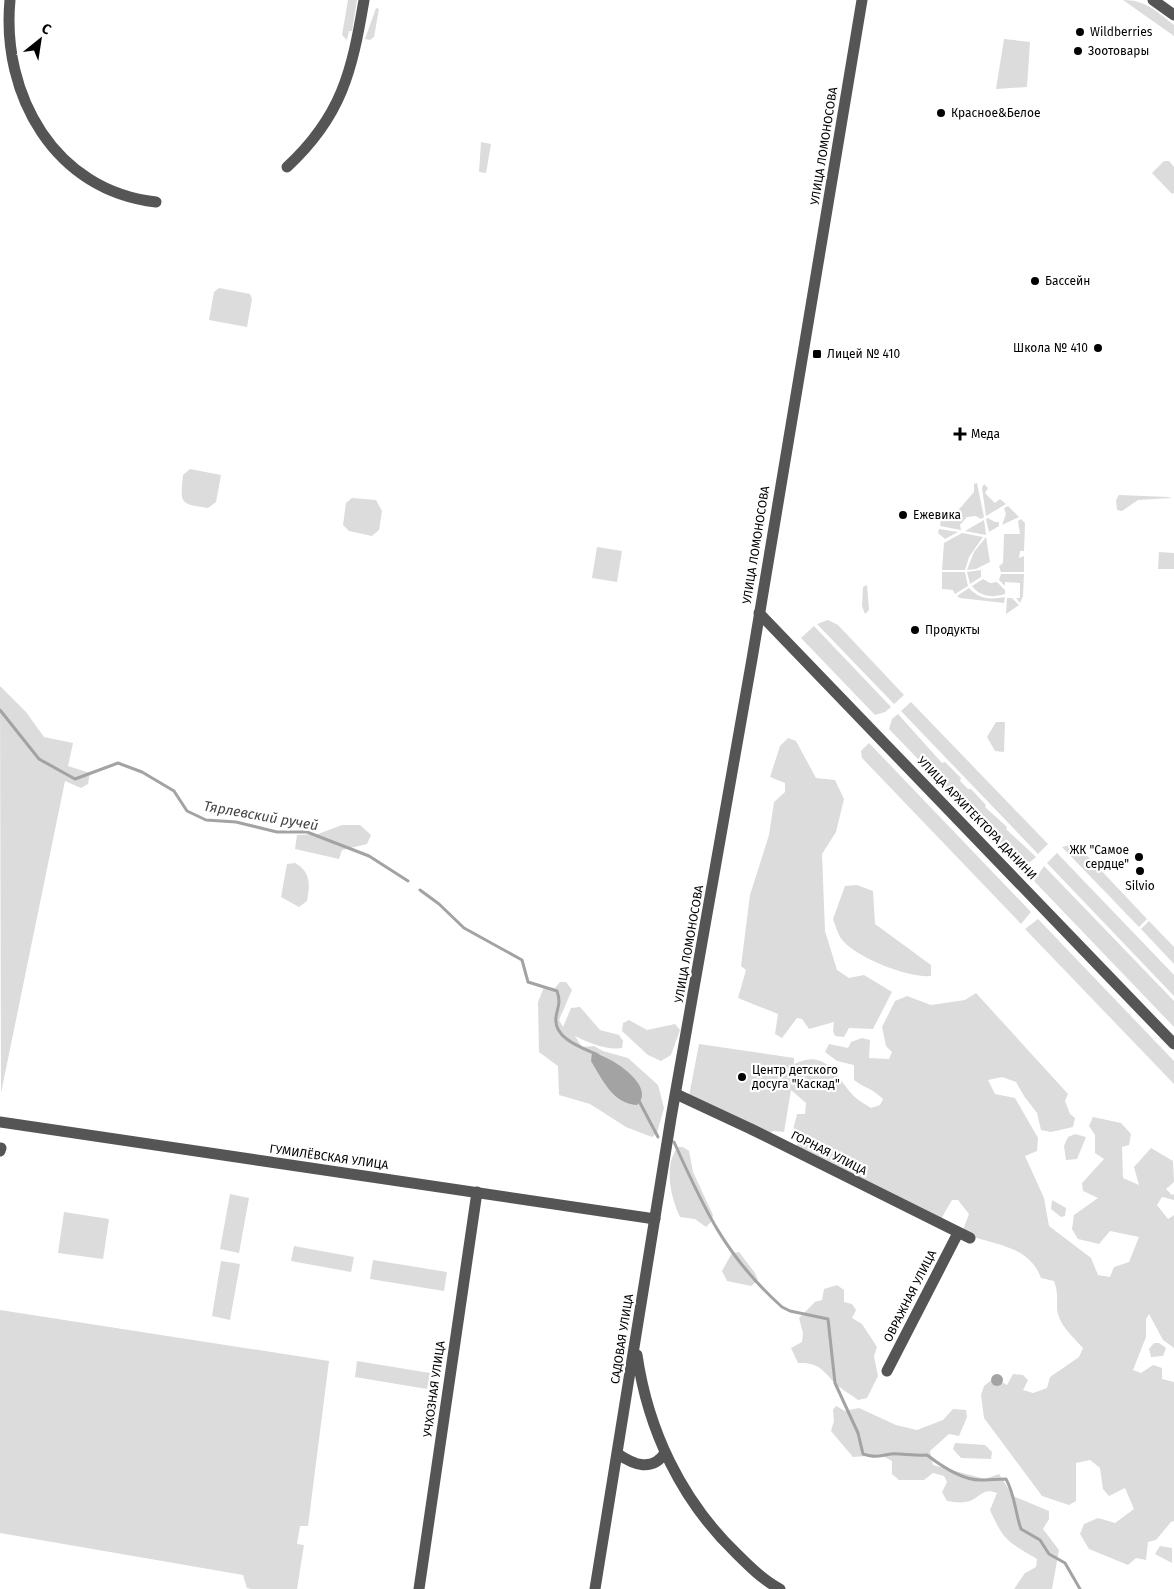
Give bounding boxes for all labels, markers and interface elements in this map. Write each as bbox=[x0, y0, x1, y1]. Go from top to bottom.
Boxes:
north arrow bbox=[15, 15, 65, 65]
text: С bbox=[39, 20, 54, 39]
place label: Wildberries bbox=[1090, 25, 1153, 39]
marker: Wildberries bbox=[1074, 26, 1086, 38]
place label: Зоотовары bbox=[1088, 44, 1149, 58]
marker: Зоотовары bbox=[1072, 45, 1084, 57]
street label: УЛИЦА ЛОМОНОСОВА bbox=[808, 86, 840, 206]
place label: Красное&Белое bbox=[951, 106, 1041, 120]
marker: Красное&Белое bbox=[935, 107, 947, 119]
place label: Бассейн bbox=[1045, 274, 1090, 288]
marker: Бассейн bbox=[1029, 275, 1041, 287]
place label: Школа № 410 bbox=[1013, 341, 1088, 355]
marker: Школа № 410 bbox=[1092, 342, 1104, 354]
place label: Лицей № 410 bbox=[827, 347, 900, 361]
marker: Лицей № 410 bbox=[811, 348, 823, 360]
marker: Меда bbox=[953, 427, 967, 441]
place label: Меда bbox=[971, 427, 1000, 441]
street label: УЛИЦА ЛОМОНОСОВА bbox=[740, 485, 772, 605]
place label: Ежевика bbox=[913, 508, 961, 522]
marker: Ежевика bbox=[897, 509, 909, 521]
place label: Продукты bbox=[925, 623, 980, 637]
marker: Продукты bbox=[909, 624, 921, 636]
street label: УЛИЦА АРХИТЕКТОРА ДАНИНИ bbox=[914, 754, 1040, 882]
water label: Тярлевский ручей bbox=[202, 798, 320, 834]
place label: ЖК "Самое сердце" bbox=[1069, 843, 1129, 871]
marker: ЖК "Самое сердце" bbox=[1133, 851, 1145, 863]
marker: Silvio bbox=[1134, 865, 1146, 877]
place label: Silvio bbox=[1125, 879, 1155, 893]
street label: УЛИЦА ЛОМОНОСОВА bbox=[672, 884, 706, 1004]
place label: Центр детского досуга "Каскад" bbox=[752, 1063, 840, 1091]
marker: Центр детского досуга "Каскад" bbox=[736, 1071, 748, 1083]
street label: ГОРНАЯ УЛИЦА bbox=[789, 1128, 869, 1178]
street label: ГУМИЛЁВСКАЯ УЛИЦА bbox=[269, 1141, 390, 1172]
street label: ОВРАЖНАЯ УЛИЦА bbox=[881, 1248, 939, 1344]
street label: САДОВАЯ УЛИЦА bbox=[608, 1293, 636, 1385]
street label: УЧХОЗНАЯ УЛИЦА bbox=[420, 1340, 448, 1438]

